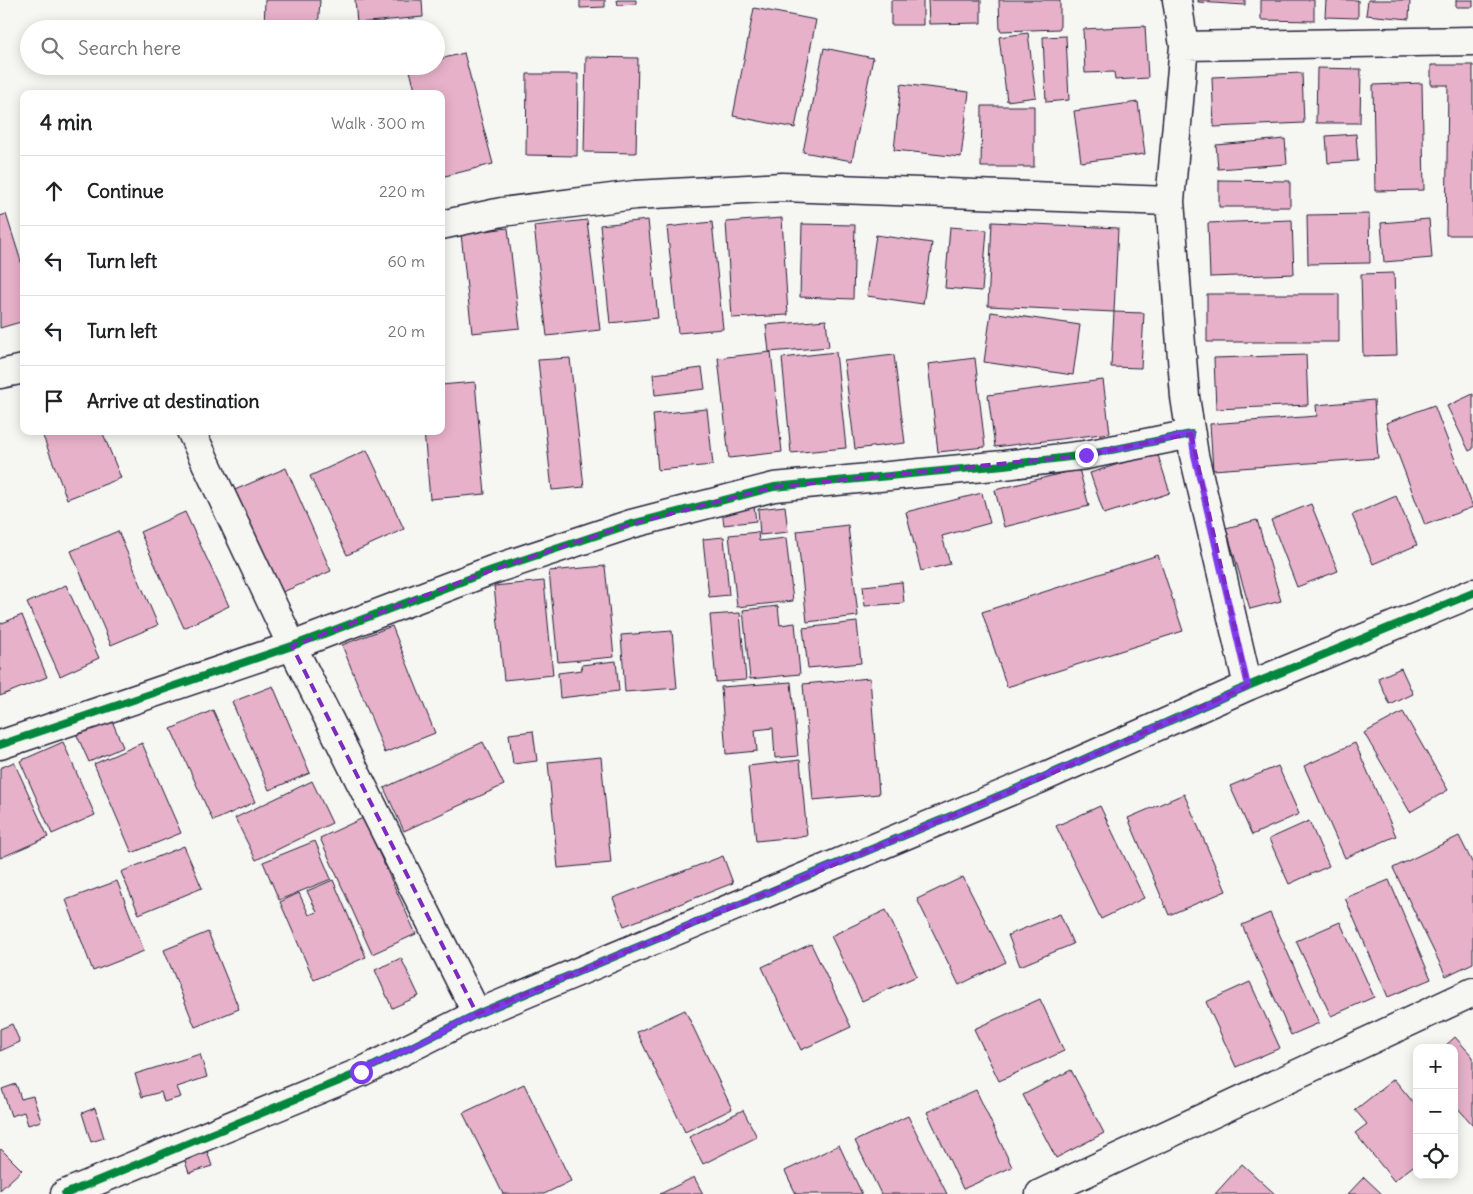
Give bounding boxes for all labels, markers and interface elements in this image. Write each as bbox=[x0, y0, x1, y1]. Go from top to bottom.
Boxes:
search box bbox=[20, 20, 445, 75]
icon: search bbox=[38, 34, 66, 62]
text: Search here bbox=[78, 36, 181, 60]
text: 4 min bbox=[40, 109, 92, 136]
text: Walk · 300 m bbox=[331, 113, 425, 133]
icon: ahead bbox=[40, 177, 68, 205]
text: Continue bbox=[87, 179, 164, 203]
text: 220 m bbox=[379, 181, 425, 201]
icon: left bbox=[40, 247, 68, 275]
text: Turn left bbox=[87, 249, 157, 273]
text: 60 m bbox=[387, 251, 425, 271]
icon: left bbox=[40, 317, 68, 345]
text: Turn left bbox=[87, 319, 157, 343]
text: 20 m bbox=[388, 321, 425, 341]
icon: arrive bbox=[40, 387, 68, 415]
text: Arrive at destination bbox=[87, 389, 260, 413]
route end bbox=[1075, 444, 1098, 467]
map controls bbox=[1413, 1044, 1458, 1179]
button: + bbox=[1413, 1044, 1458, 1089]
route start bbox=[350, 1061, 373, 1084]
button: − bbox=[1413, 1089, 1458, 1134]
button: locate bbox=[1413, 1134, 1458, 1179]

